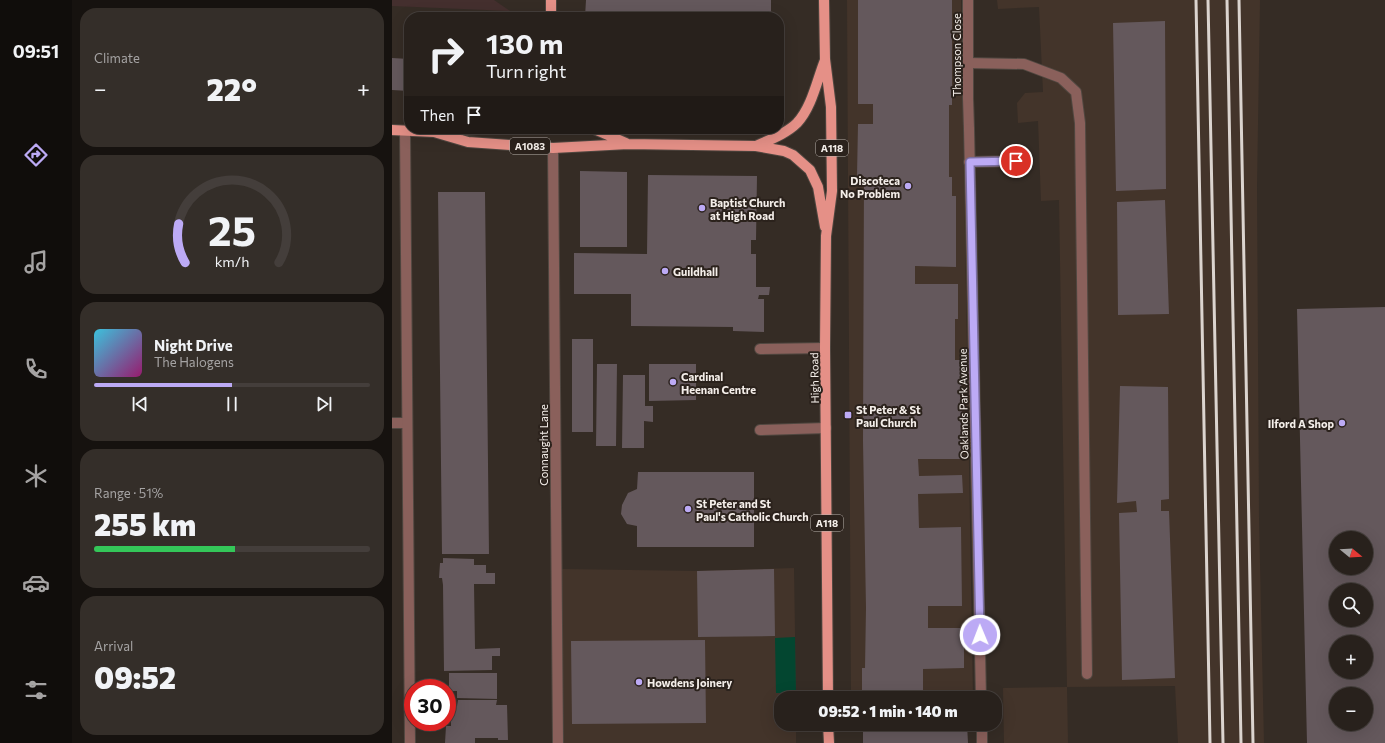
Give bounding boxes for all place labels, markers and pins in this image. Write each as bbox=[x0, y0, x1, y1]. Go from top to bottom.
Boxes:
pin bbox=[999, 144, 1033, 178]
place label: Discoteca No Problem bbox=[840, 174, 900, 200]
marker: Discoteca No Problem bbox=[903, 181, 913, 191]
place label: Baptist Church at High Road bbox=[710, 196, 785, 222]
marker: Baptist Church at High Road bbox=[697, 203, 707, 213]
place label: Guildhall bbox=[673, 265, 718, 278]
marker: Guildhall bbox=[660, 266, 670, 276]
place label: Cardinal Heenan Centre bbox=[681, 370, 756, 396]
marker: Cardinal Heenan Centre bbox=[668, 377, 678, 387]
place label: St Peter & St Paul Church bbox=[856, 403, 921, 429]
marker: St Peter & St Paul Church bbox=[843, 410, 853, 420]
place label: Ilford A Shop bbox=[1268, 417, 1334, 430]
marker: Ilford A Shop bbox=[1337, 418, 1347, 428]
place label: St Peter and St Paul's Catholic Church bbox=[696, 497, 809, 523]
marker: St Peter and St Paul's Catholic Church bbox=[683, 504, 693, 514]
place label: Howdens Joinery bbox=[647, 676, 732, 690]
marker: Howdens Joinery bbox=[634, 677, 644, 687]

